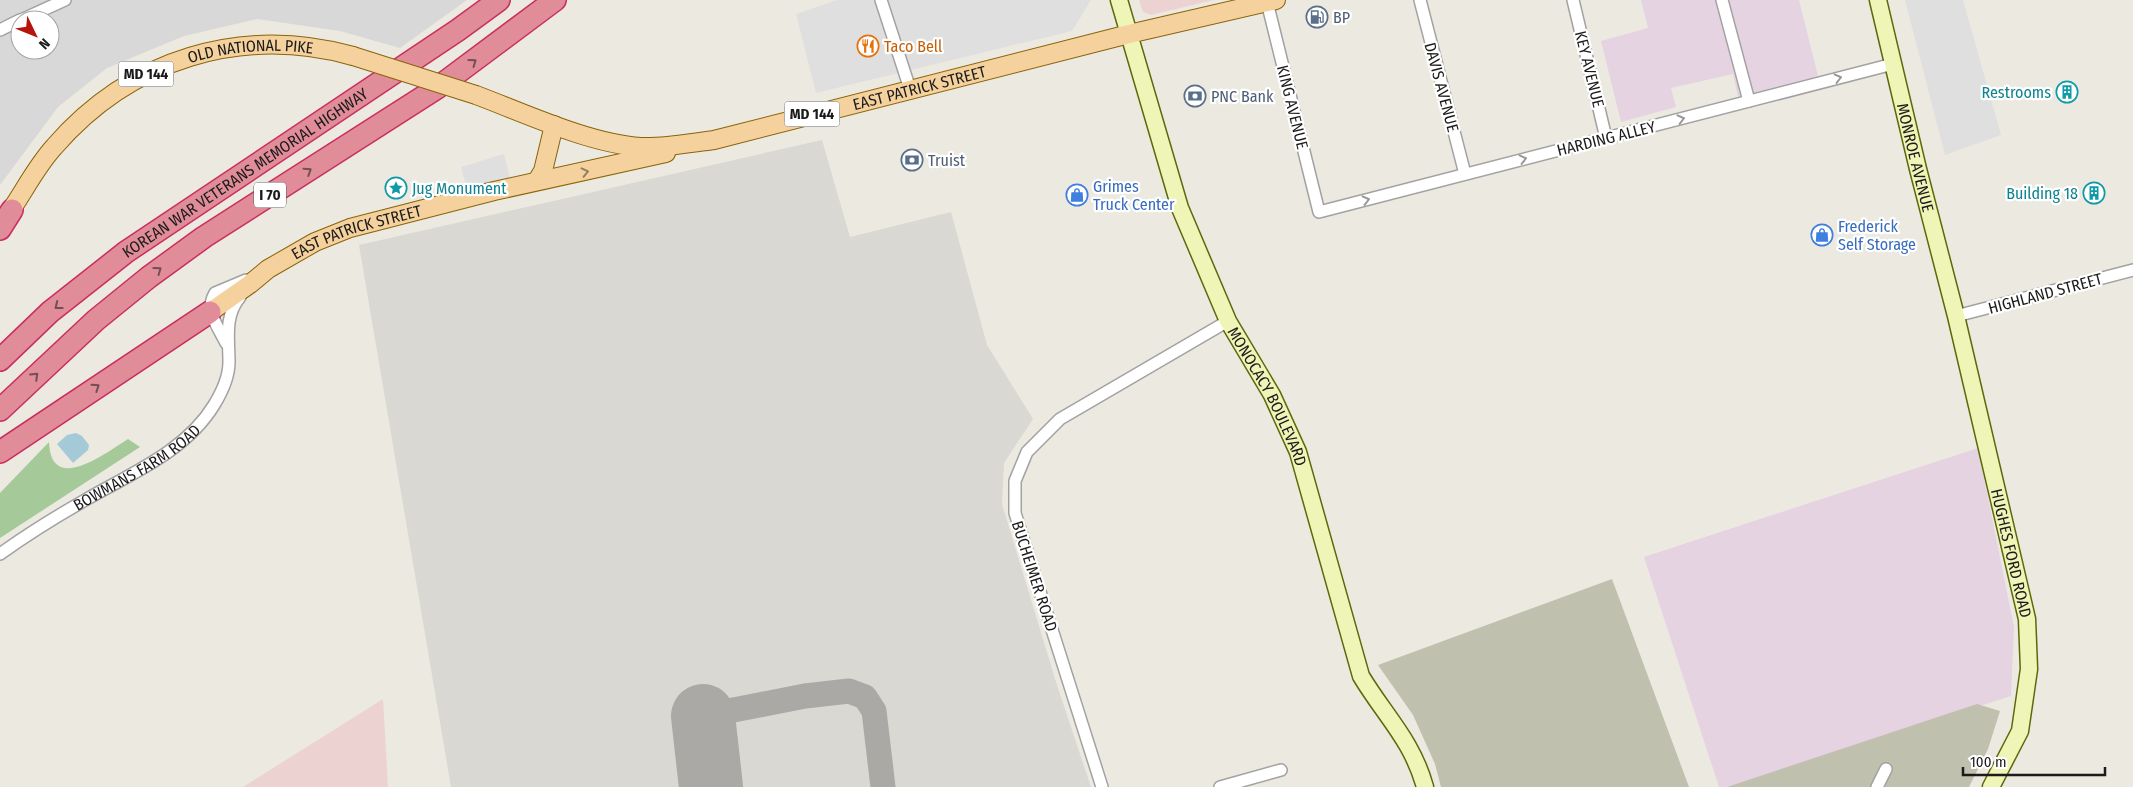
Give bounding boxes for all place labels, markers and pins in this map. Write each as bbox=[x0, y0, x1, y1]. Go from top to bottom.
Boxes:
fuel station icon: BP bbox=[1305, 5, 1329, 29]
place label: BP bbox=[1333, 8, 1350, 27]
restaurant icon: Taco Bell bbox=[856, 34, 880, 58]
place label: Taco Bell bbox=[884, 37, 942, 56]
building icon: Restrooms bbox=[2055, 80, 2079, 104]
place label: Restrooms bbox=[1981, 83, 2051, 102]
bank icon: PNC Bank bbox=[1183, 84, 1207, 108]
place label: PNC Bank bbox=[1211, 87, 1274, 106]
bank icon: Truist bbox=[900, 148, 924, 172]
place label: Truist bbox=[928, 151, 966, 170]
place icon: Jug Monument bbox=[384, 176, 408, 200]
place label: Grimes Truck Center bbox=[1093, 177, 1175, 214]
place label: Jug Monument bbox=[412, 179, 507, 198]
building icon: Building 18 bbox=[2082, 181, 2106, 205]
shop icon: Grimes Truck Center bbox=[1065, 183, 1089, 207]
place label: Building 18 bbox=[2006, 184, 2078, 203]
place label: Frederick Self Storage bbox=[1838, 217, 1916, 254]
shop icon: Frederick Self Storage bbox=[1810, 223, 1834, 247]

